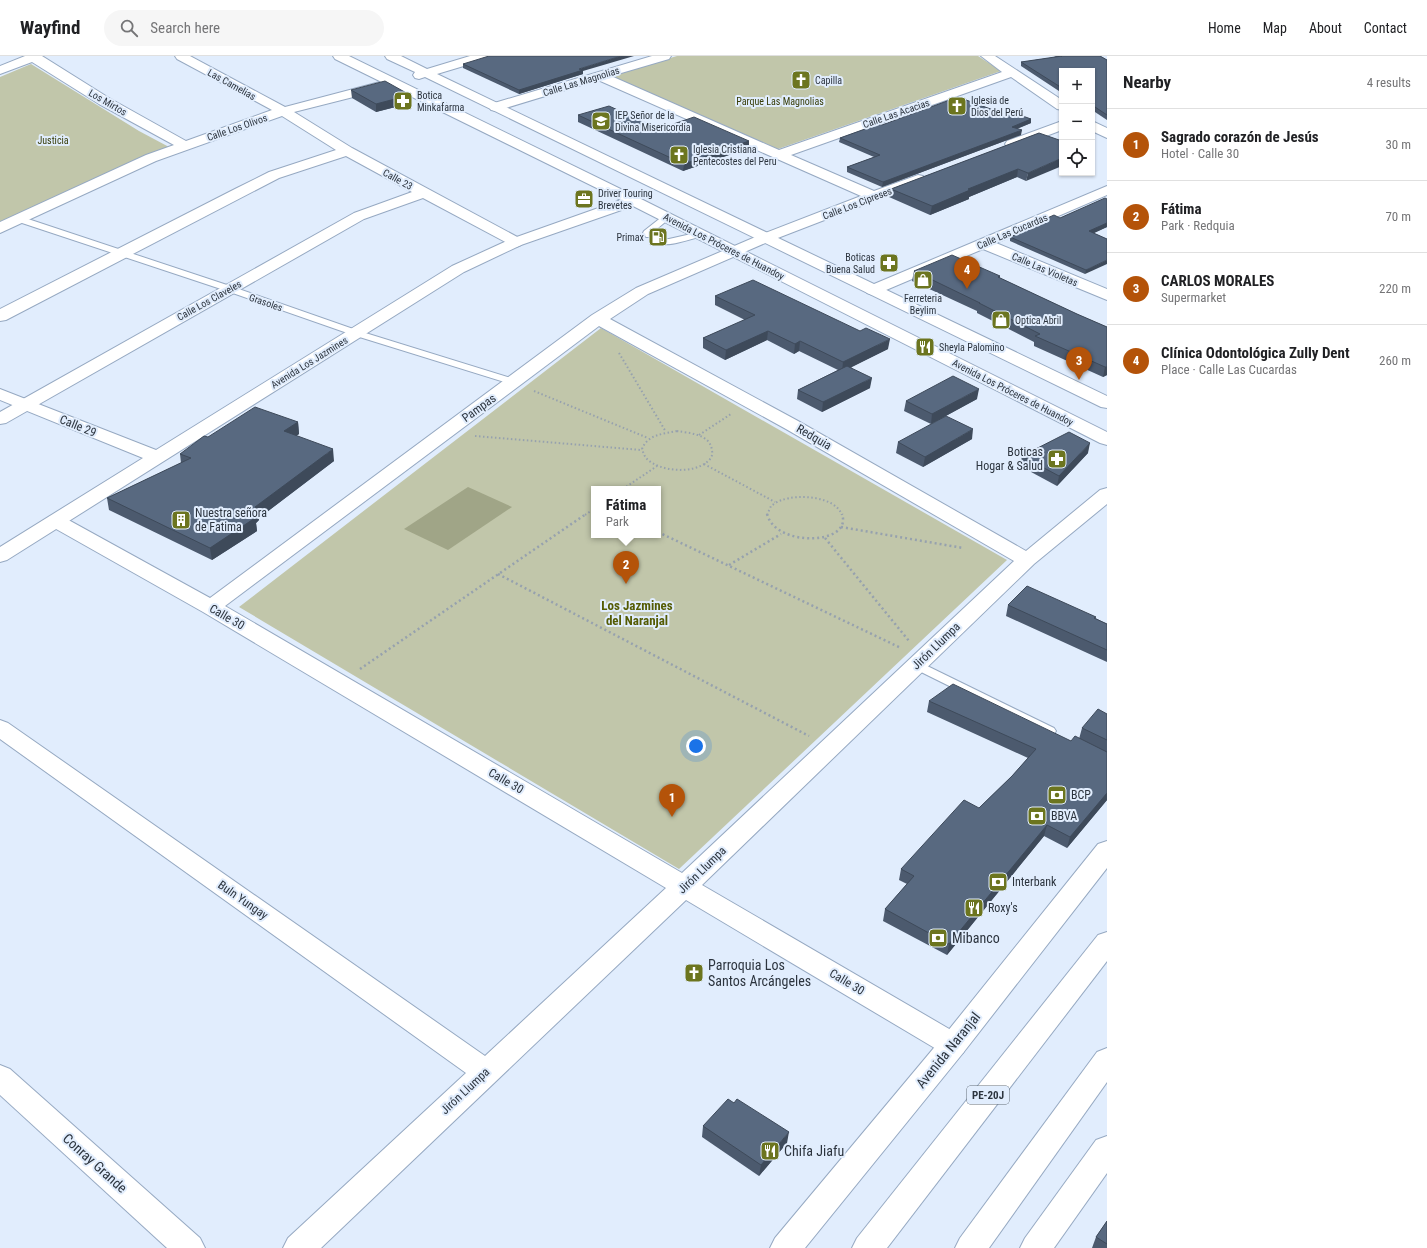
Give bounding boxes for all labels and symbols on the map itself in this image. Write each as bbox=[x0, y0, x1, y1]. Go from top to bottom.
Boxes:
street label: Calle Las Magnolias bbox=[542, 64, 621, 98]
street label: Las Camelias bbox=[206, 67, 258, 102]
church icon: Capilla bbox=[790, 69, 812, 91]
place label: Capilla bbox=[815, 75, 842, 86]
street label: Los Mirtos bbox=[87, 87, 129, 118]
pharmacy icon: Botica Minkafarma bbox=[392, 90, 414, 112]
place label: Botica Minkafarma bbox=[417, 90, 465, 113]
church icon: Iglesia de Dios del Perú bbox=[946, 95, 968, 117]
place label: Iglesia de Dios del Perú bbox=[971, 95, 1023, 118]
park label: Parque Las Magnolias bbox=[736, 96, 824, 107]
street label: Calle Las Acacias bbox=[861, 97, 931, 130]
school or university icon: IEP Señor de la Divina Misericordia bbox=[590, 110, 612, 132]
place label: IEP Señor de la Divina Misericordia bbox=[615, 110, 691, 133]
street label: Calle Los Olivos bbox=[206, 112, 269, 143]
park label: Justicia bbox=[37, 135, 69, 146]
church icon: Iglesia Cristiana Pentecostes del Peru bbox=[668, 144, 690, 166]
place label: Iglesia Cristiana Pentecostes del Peru bbox=[693, 144, 777, 167]
street label: Calle 23 bbox=[381, 167, 414, 192]
street label: Calle Los Cipreses bbox=[821, 185, 894, 222]
office icon: Driver Touring Brevetes bbox=[573, 188, 595, 210]
place label: Driver Touring Brevetes bbox=[598, 188, 653, 211]
street label: Avenida Los Próceres de Huandoy bbox=[661, 211, 786, 282]
street label: Calle Las Cucardas bbox=[975, 211, 1050, 251]
fuel station icon: Primax bbox=[647, 226, 669, 248]
place label: Primax bbox=[616, 232, 645, 243]
street label: Calle Las Violetas bbox=[1010, 251, 1080, 288]
place label: Boticas Buena Salud bbox=[826, 252, 875, 275]
pharmacy icon: Boticas Buena Salud bbox=[878, 252, 900, 274]
pin: 4 bbox=[954, 256, 980, 289]
shop icon: Ferreteria Beylim bbox=[912, 269, 934, 291]
street label: Calle Los Claveles bbox=[175, 278, 244, 323]
street label: Grasoles bbox=[248, 292, 284, 313]
place label: Ferreteria Beylim bbox=[904, 293, 942, 316]
shop icon: Optica Abril bbox=[990, 309, 1012, 331]
place label: Optica Abril bbox=[1015, 315, 1061, 326]
street label: Avenida Los Jazmines bbox=[269, 334, 350, 390]
restaurant icon: Sheyla Palomino bbox=[914, 336, 936, 358]
place label: Sheyla Palomino bbox=[939, 342, 1004, 353]
pin: 3 bbox=[1066, 347, 1092, 380]
street label: Avenida Los Próceres de Huandoy bbox=[950, 357, 1075, 428]
street label: Pampas bbox=[459, 391, 499, 425]
street label: Calle 29 bbox=[58, 412, 98, 440]
street label: Redquia bbox=[794, 421, 834, 453]
place label: Boticas Hogar & Salud bbox=[976, 445, 1043, 473]
pharmacy icon: Boticas Hogar & Salud bbox=[1046, 448, 1068, 470]
place label: Nuestra señora de Fatima bbox=[195, 506, 267, 534]
building icon: Nuestra señora de Fatima bbox=[170, 509, 192, 531]
pin: 2 bbox=[613, 551, 639, 584]
district label: Los Jazmines del Naranjal bbox=[601, 598, 673, 628]
street label: Calle 30 bbox=[207, 601, 247, 633]
street label: Jirón Llumpa bbox=[909, 619, 963, 672]
your location bbox=[686, 736, 706, 756]
street label: Calle 30 bbox=[486, 765, 526, 797]
pin: 1 bbox=[659, 784, 685, 817]
bank icon: BCP bbox=[1046, 784, 1068, 806]
place label: BCP bbox=[1071, 788, 1091, 802]
bank icon: BBVA bbox=[1026, 805, 1048, 827]
place label: BBVA bbox=[1051, 809, 1077, 823]
street label: Jirón Llumpa bbox=[675, 843, 729, 896]
bank icon: Interbank bbox=[987, 871, 1009, 893]
place label: Interbank bbox=[1012, 875, 1057, 889]
street label: Buln Yungay bbox=[215, 878, 271, 922]
restaurant icon: Roxy's bbox=[963, 897, 985, 919]
place label: Roxy's bbox=[988, 901, 1018, 915]
bank icon: Mibanco bbox=[927, 927, 949, 949]
place label: Mibanco bbox=[952, 930, 1000, 946]
place label: Parroquia Los Santos Arcángeles bbox=[708, 957, 811, 989]
church icon: Parroquia Los Santos Arcángeles bbox=[683, 962, 705, 984]
street label: Calle 30 bbox=[827, 966, 867, 998]
street label: Avenida Naranjal bbox=[913, 1009, 983, 1091]
street label: Jirón Llumpa bbox=[438, 1065, 492, 1117]
road number: PE-20J bbox=[967, 1086, 1009, 1104]
street label: Conray Grande bbox=[60, 1130, 131, 1196]
restaurant icon: Chifa Jiafu bbox=[759, 1140, 781, 1162]
place label: Chifa Jiafu bbox=[784, 1143, 844, 1159]

